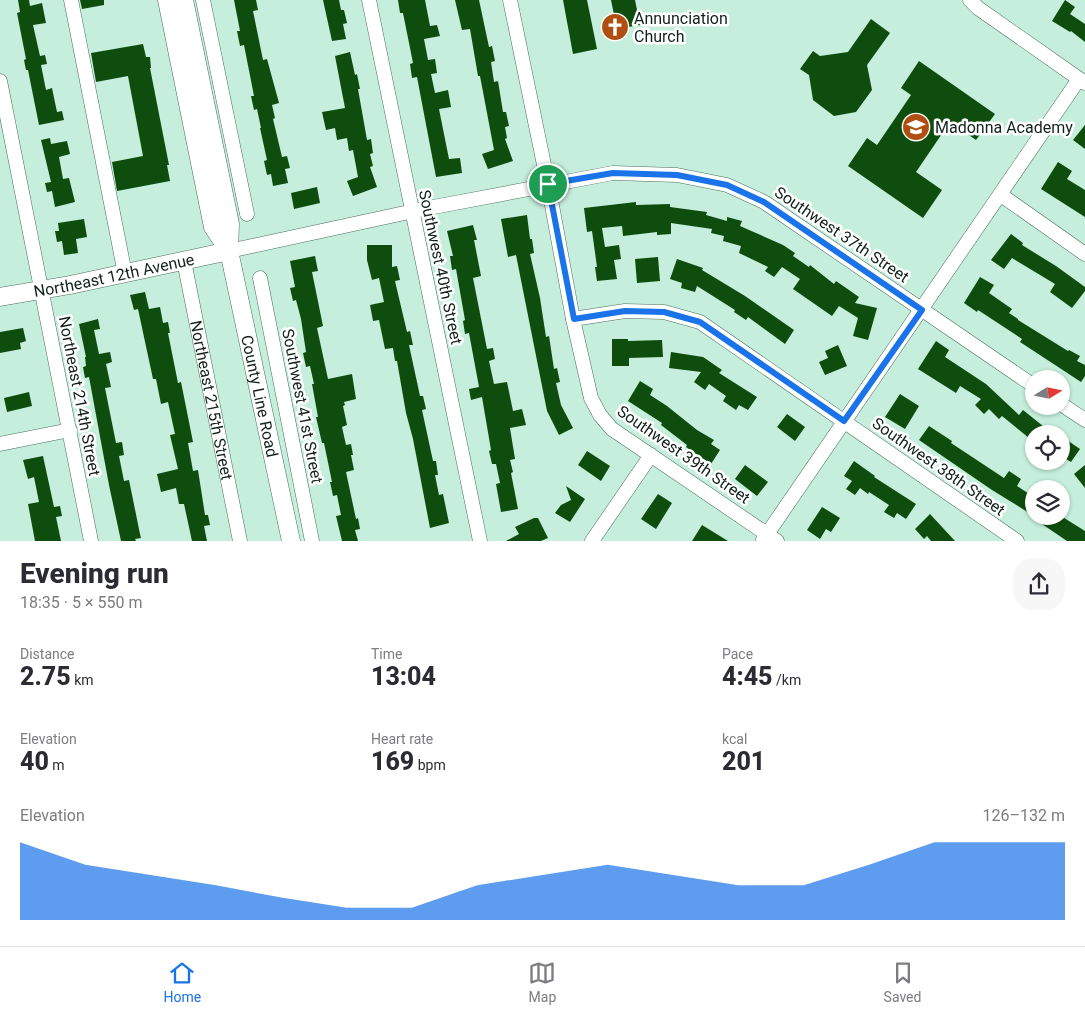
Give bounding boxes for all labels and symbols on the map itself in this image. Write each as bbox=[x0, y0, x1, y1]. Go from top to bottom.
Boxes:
place label: Annunciation Church bbox=[634, 9, 728, 46]
church icon: Annunciation Church bbox=[600, 12, 630, 42]
school or university icon: Madonna Academy bbox=[901, 112, 931, 142]
place label: Madonna Academy bbox=[935, 118, 1073, 137]
pin bbox=[527, 163, 569, 205]
street label: Southwest 37th Street bbox=[771, 182, 912, 286]
street label: Southwest 40th Street bbox=[415, 188, 466, 346]
street label: Northeast 12th Avenue bbox=[32, 250, 196, 301]
street label: Northeast 214th Street bbox=[55, 315, 104, 478]
street label: Northeast 215th Street bbox=[186, 319, 237, 482]
street label: Southwest 41st Street bbox=[278, 327, 327, 485]
street label: County Line Road bbox=[237, 333, 282, 459]
north arrow bbox=[1025, 370, 1070, 415]
street label: Southwest 39th Street bbox=[614, 401, 754, 507]
street label: Southwest 38th Street bbox=[869, 413, 1009, 519]

